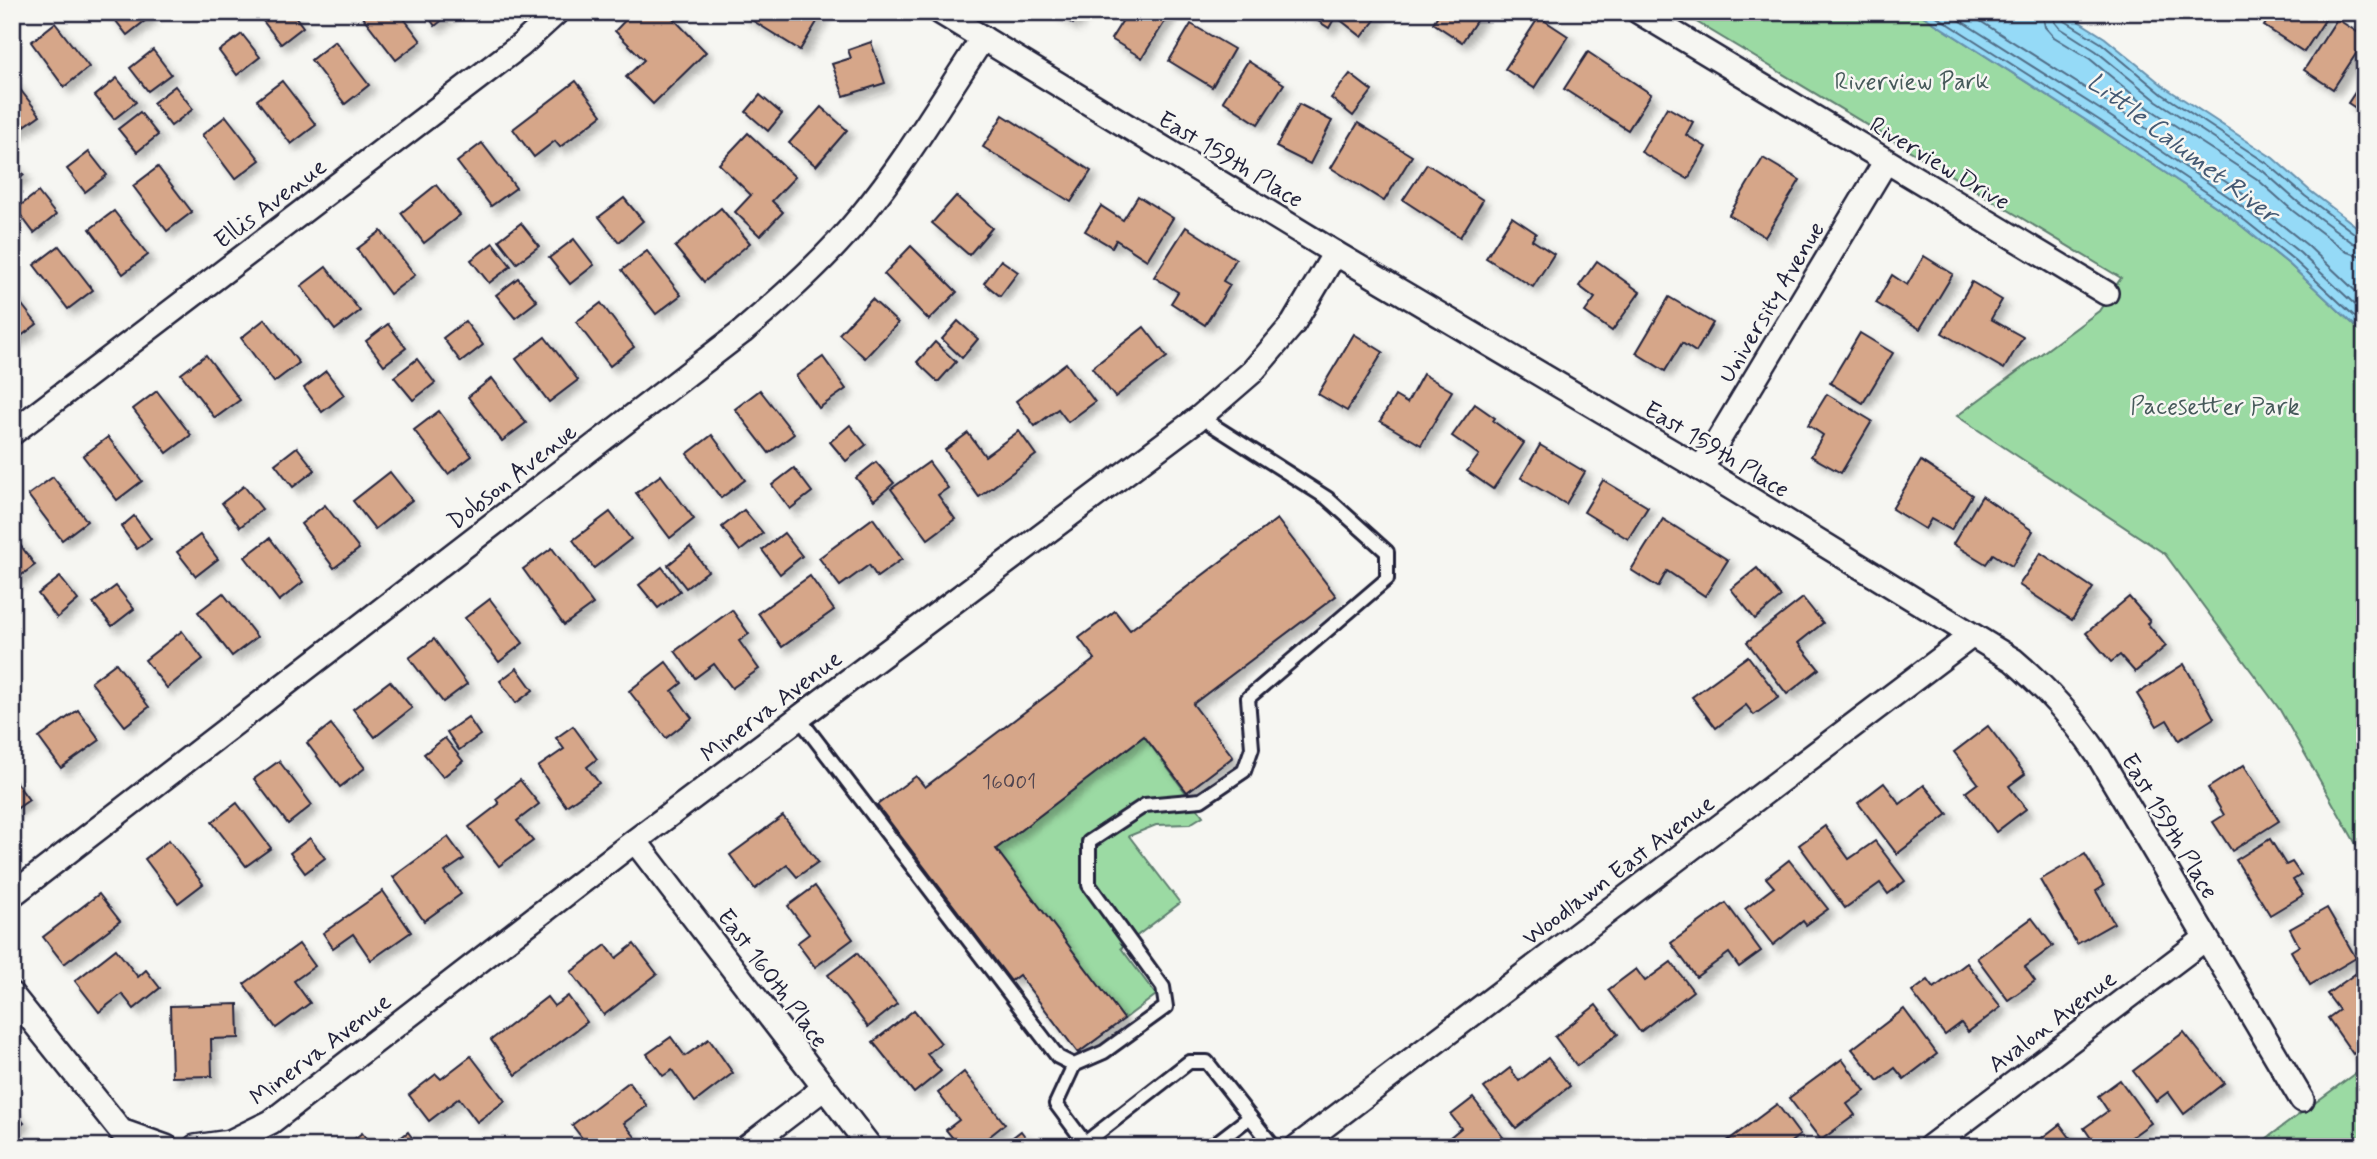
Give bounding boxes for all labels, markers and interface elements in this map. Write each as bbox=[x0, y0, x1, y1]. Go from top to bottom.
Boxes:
water label: Little Calumet River bbox=[2080, 66, 2287, 233]
park label: Riverview Park bbox=[1835, 67, 1989, 98]
street label: East 159th Place bbox=[1152, 105, 1309, 216]
street label: Riverview Drive bbox=[1863, 110, 2015, 218]
street label: Ellis Avenue bbox=[208, 152, 334, 257]
street label: University Avenue bbox=[1712, 216, 1833, 389]
park label: Pacesetter Park bbox=[2130, 392, 2300, 423]
street label: East 159th Place bbox=[1638, 395, 1795, 506]
street label: Dobson Avenue bbox=[442, 417, 584, 537]
street label: Minerva Avenue bbox=[695, 644, 849, 770]
street label: East 159th Place bbox=[2113, 748, 2224, 905]
house number: 16001 bbox=[982, 768, 1036, 796]
street label: Woodlawn East Avenue bbox=[1517, 789, 1721, 954]
street label: East 160th Place bbox=[709, 903, 834, 1055]
street label: Avalon Avenue bbox=[1982, 964, 2124, 1081]
street label: Minerva Avenue bbox=[244, 987, 398, 1113]

